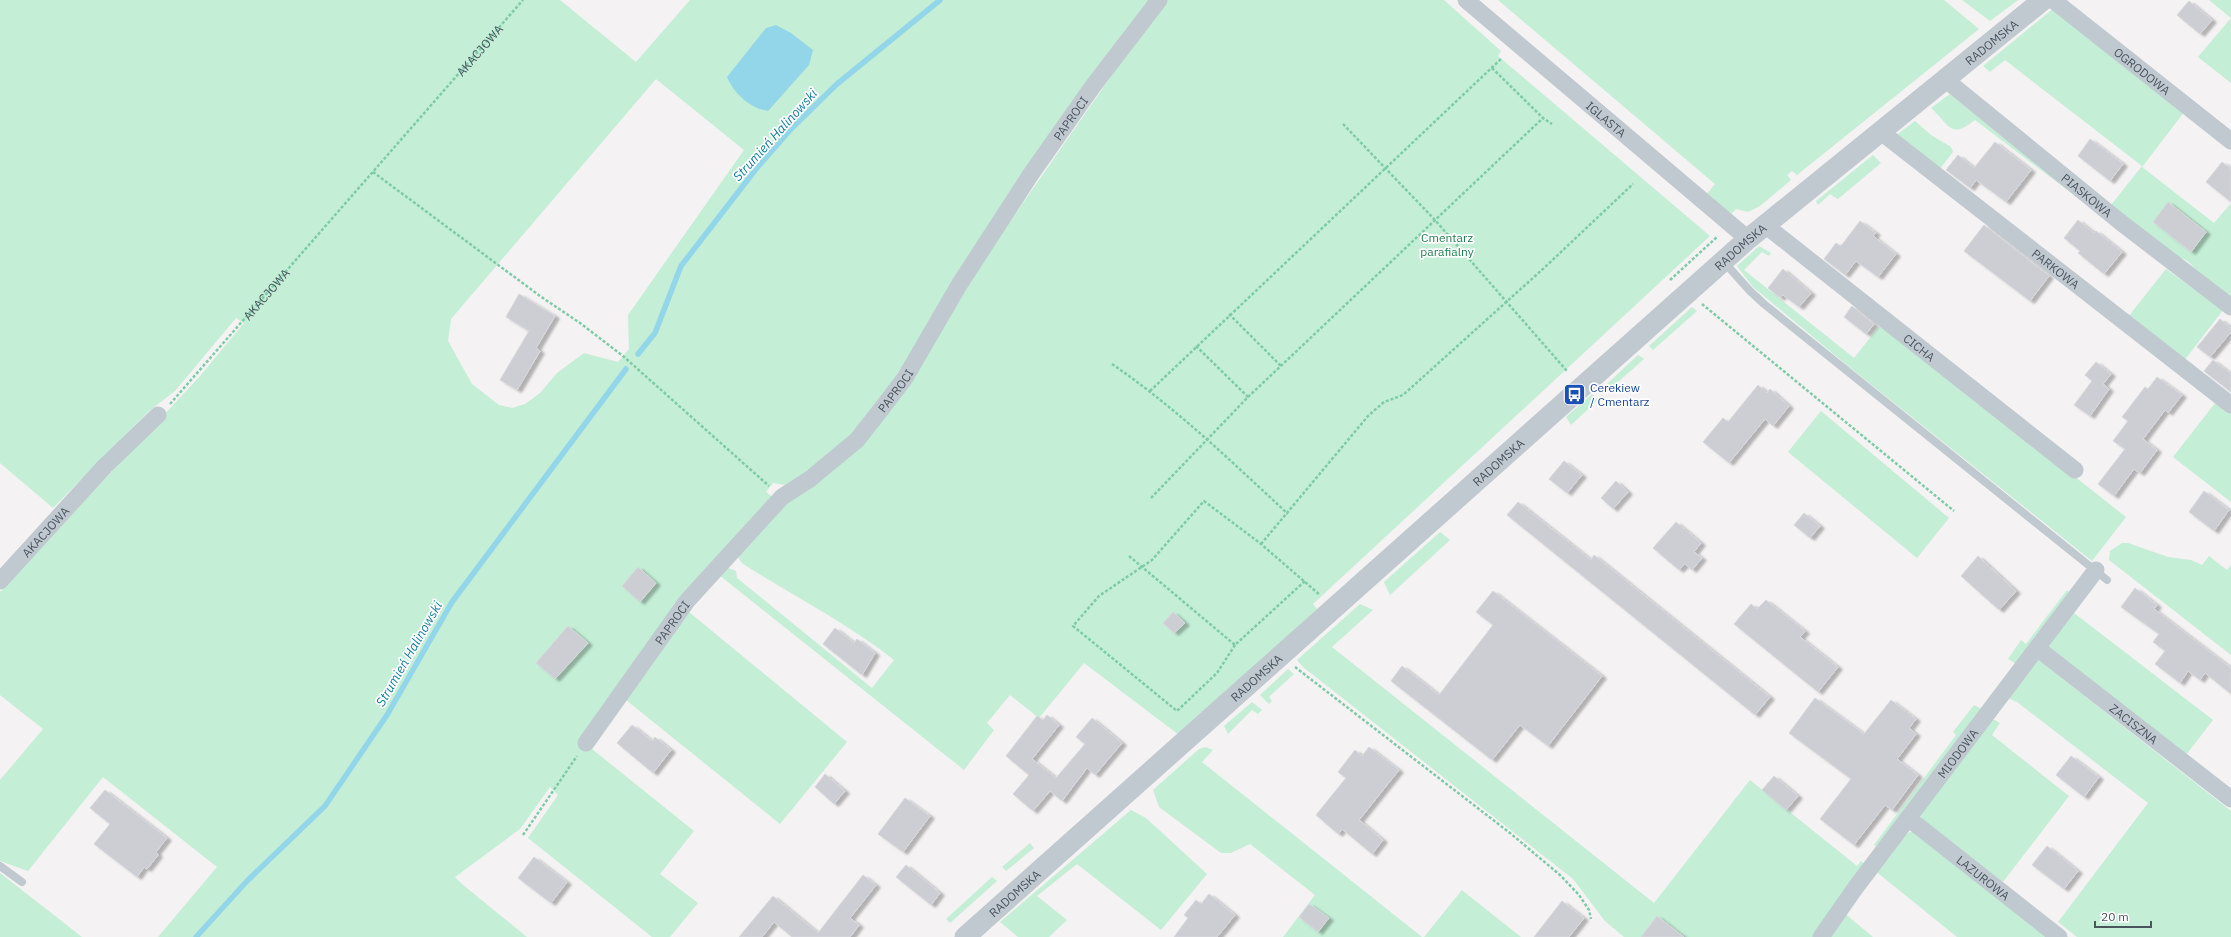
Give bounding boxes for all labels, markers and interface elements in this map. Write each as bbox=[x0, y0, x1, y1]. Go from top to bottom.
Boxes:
street label: RADOMSKA bbox=[1962, 16, 2021, 68]
street label: AKACJOWA bbox=[453, 21, 506, 79]
street label: OGRODOWA bbox=[2111, 44, 2174, 98]
water label: Strumień Halinowski bbox=[729, 85, 821, 185]
street label: PAPROCI bbox=[1050, 93, 1091, 143]
street label: IGLASTA bbox=[1583, 98, 1630, 140]
street label: PIASKOWA bbox=[2059, 170, 2116, 220]
street label: RADOMSKA bbox=[1711, 220, 1769, 273]
park label: Cmentarz parafialny bbox=[1420, 230, 1474, 259]
street label: PARKOWA bbox=[2029, 245, 2083, 292]
street label: AKACJOWA bbox=[240, 265, 293, 323]
street label: CICHA bbox=[1901, 330, 1939, 364]
street label: PAPROCI bbox=[874, 366, 916, 415]
place label: Cerekiew / Cmentarz bbox=[1590, 380, 1650, 409]
bus stop icon: Cerekiew / Cmentarz bbox=[1561, 381, 1587, 407]
street label: RADOMSKA bbox=[1469, 435, 1527, 489]
street label: AKACJOWA bbox=[18, 503, 72, 560]
water label: Strumień Halinowski bbox=[372, 598, 446, 710]
street label: PAPROCI bbox=[651, 598, 693, 647]
street label: RADOMSKA bbox=[1227, 650, 1285, 704]
street label: ZACISZNA bbox=[2107, 700, 2161, 747]
street label: MIODOWA bbox=[1934, 725, 1981, 781]
street label: LAZUROWA bbox=[1954, 852, 2013, 903]
street label: RADOMSKA bbox=[985, 866, 1043, 920]
scale bar bbox=[2095, 903, 2151, 929]
text: 20 m bbox=[2101, 909, 2129, 924]

